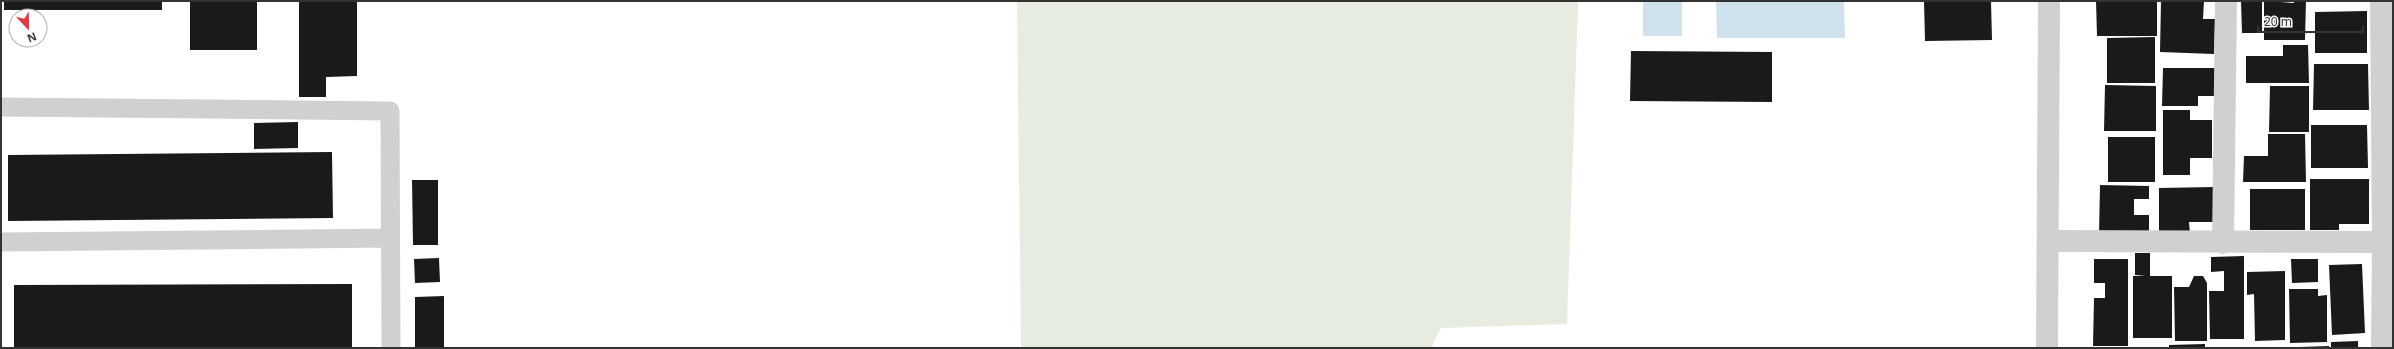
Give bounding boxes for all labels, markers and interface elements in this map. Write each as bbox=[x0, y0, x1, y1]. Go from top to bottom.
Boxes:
north arrow bbox=[8, 8, 48, 48]
scale bar bbox=[2258, 8, 2363, 34]
text: 20 m bbox=[2264, 13, 2292, 30]
text: N bbox=[25, 29, 39, 46]

